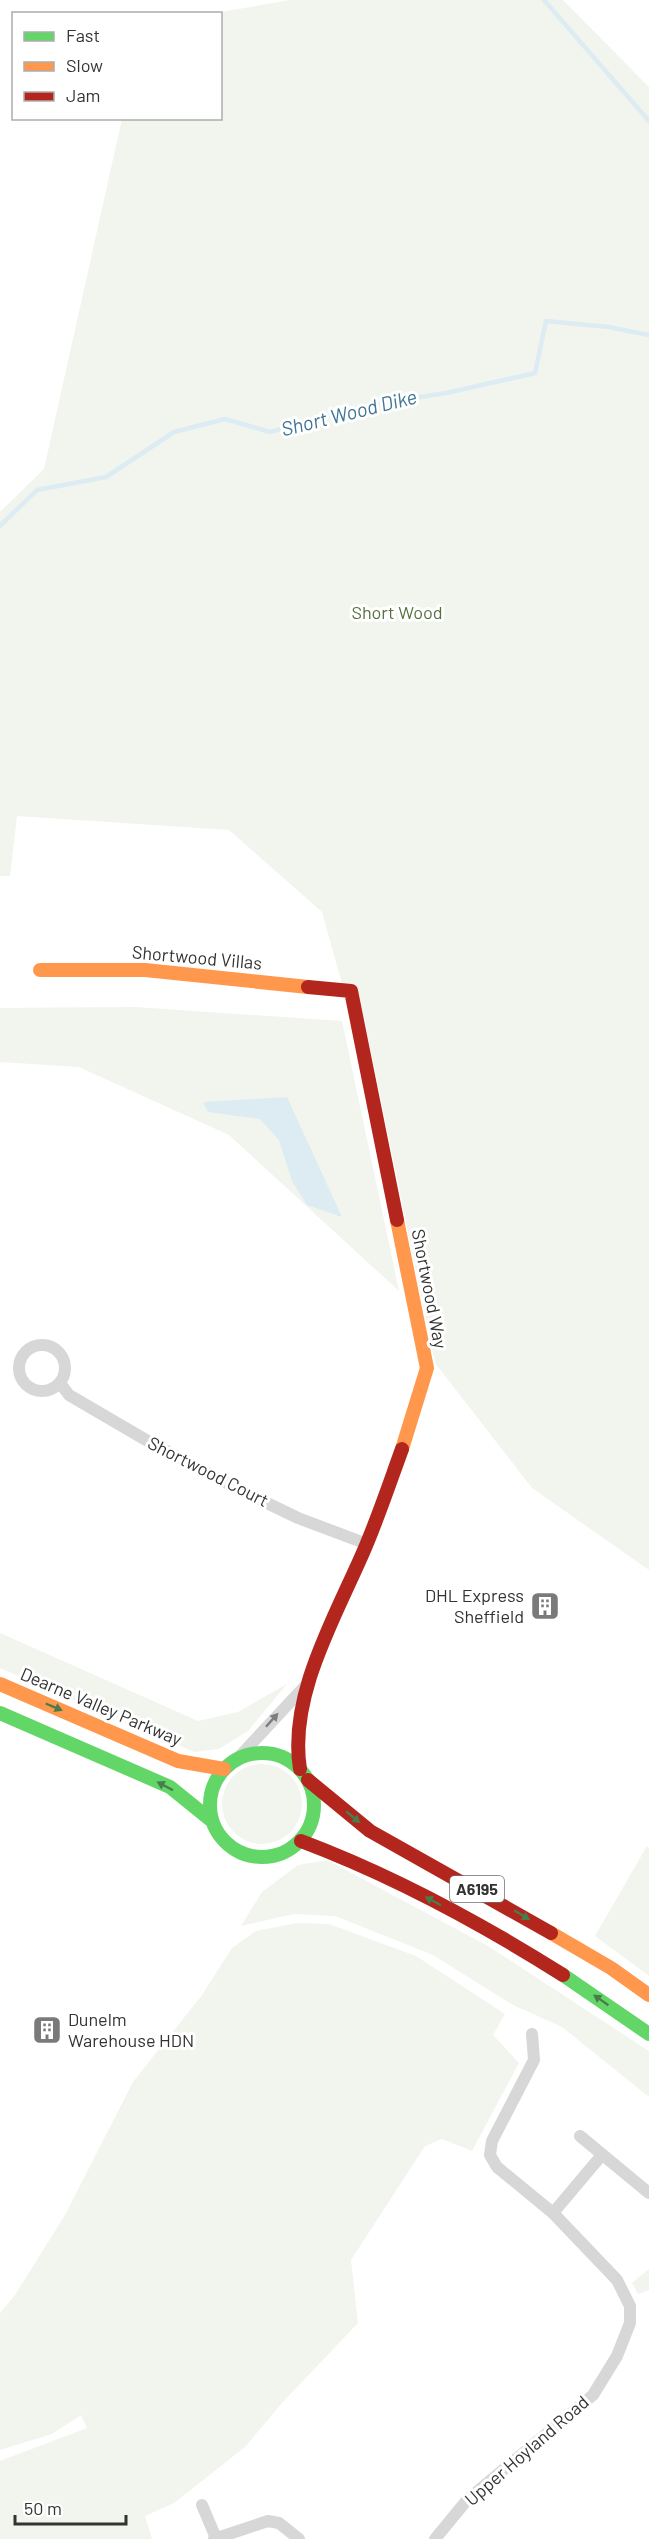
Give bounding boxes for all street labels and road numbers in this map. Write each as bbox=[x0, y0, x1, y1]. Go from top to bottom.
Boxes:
street label: Shortwood Villas bbox=[131, 940, 263, 974]
street label: Shortwood Way bbox=[408, 1227, 452, 1350]
street label: Shortwood Court bbox=[144, 1431, 273, 1511]
street label: Dearne Valley Parkway bbox=[17, 1662, 185, 1750]
road number: A6195 bbox=[450, 1876, 504, 1902]
street label: Upper Hoyland Road bbox=[460, 2390, 593, 2510]

